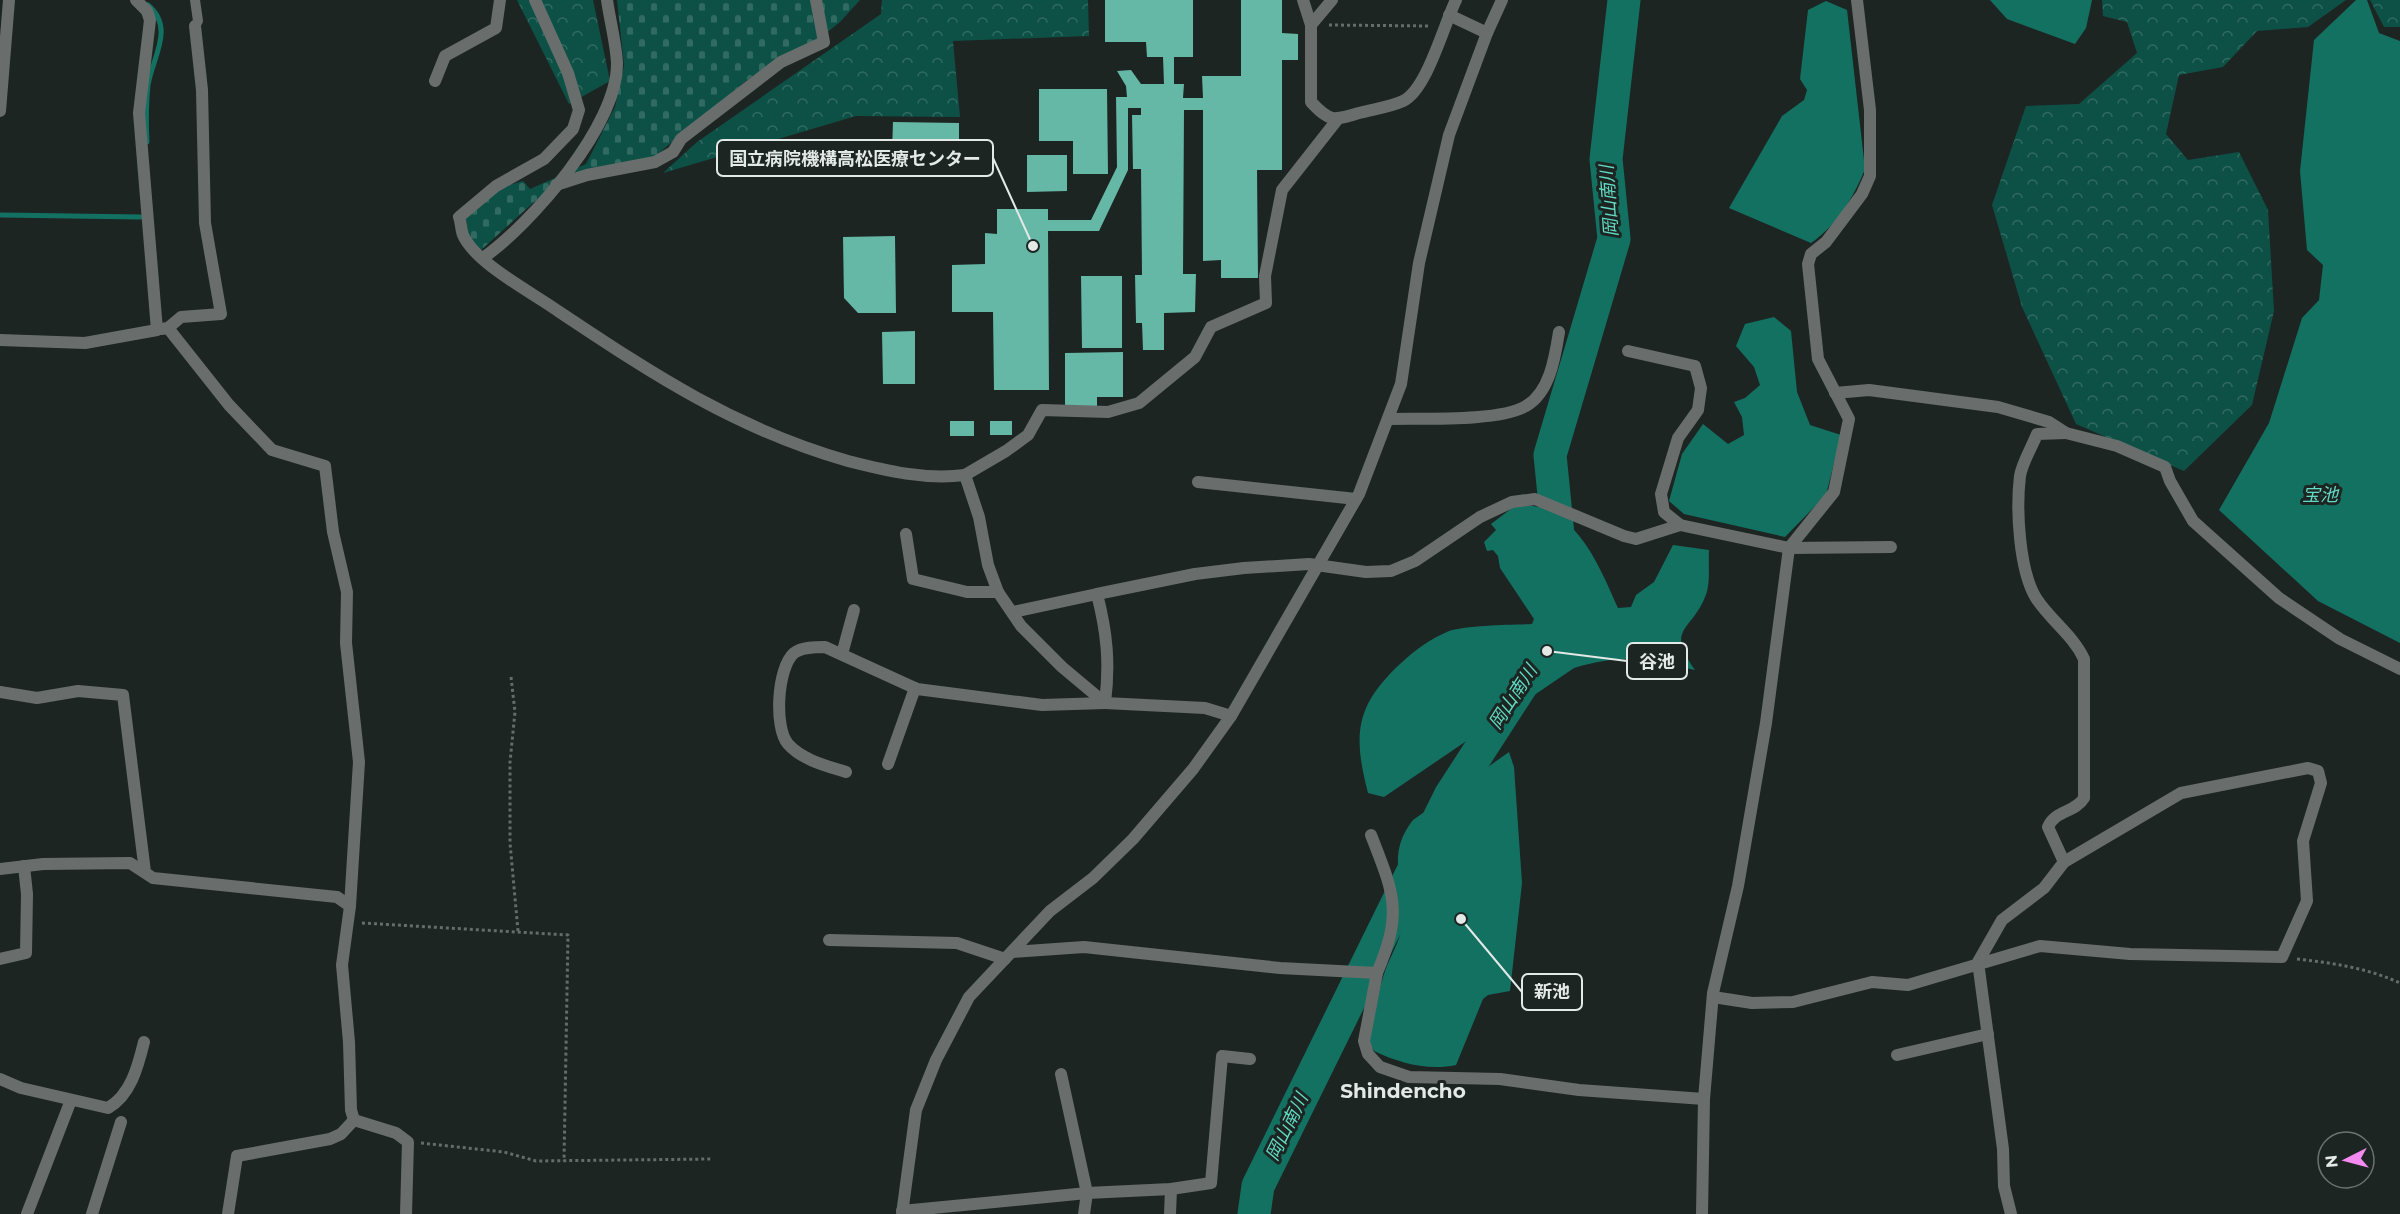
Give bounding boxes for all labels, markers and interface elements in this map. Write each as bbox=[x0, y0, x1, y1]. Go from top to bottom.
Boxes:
callout: 国立病院機構高松医療センター bbox=[717, 140, 993, 176]
text: 国立病院機構高松医療センター bbox=[729, 148, 981, 170]
water label: 岡山南川 bbox=[1595, 162, 1622, 238]
water label: 宝池 bbox=[2302, 484, 2340, 506]
callout: 谷池 bbox=[1627, 643, 1687, 679]
text: 谷池 bbox=[1639, 651, 1675, 673]
water label: 岡山南川 bbox=[1484, 659, 1543, 733]
callout: 新池 bbox=[1522, 974, 1582, 1010]
text: 新池 bbox=[1534, 981, 1570, 1003]
district label: Shindencho bbox=[1340, 1079, 1466, 1103]
water label: 岡山南川 bbox=[1261, 1088, 1314, 1164]
north arrow bbox=[2316, 1130, 2376, 1190]
text: N bbox=[2321, 1154, 2342, 1169]

